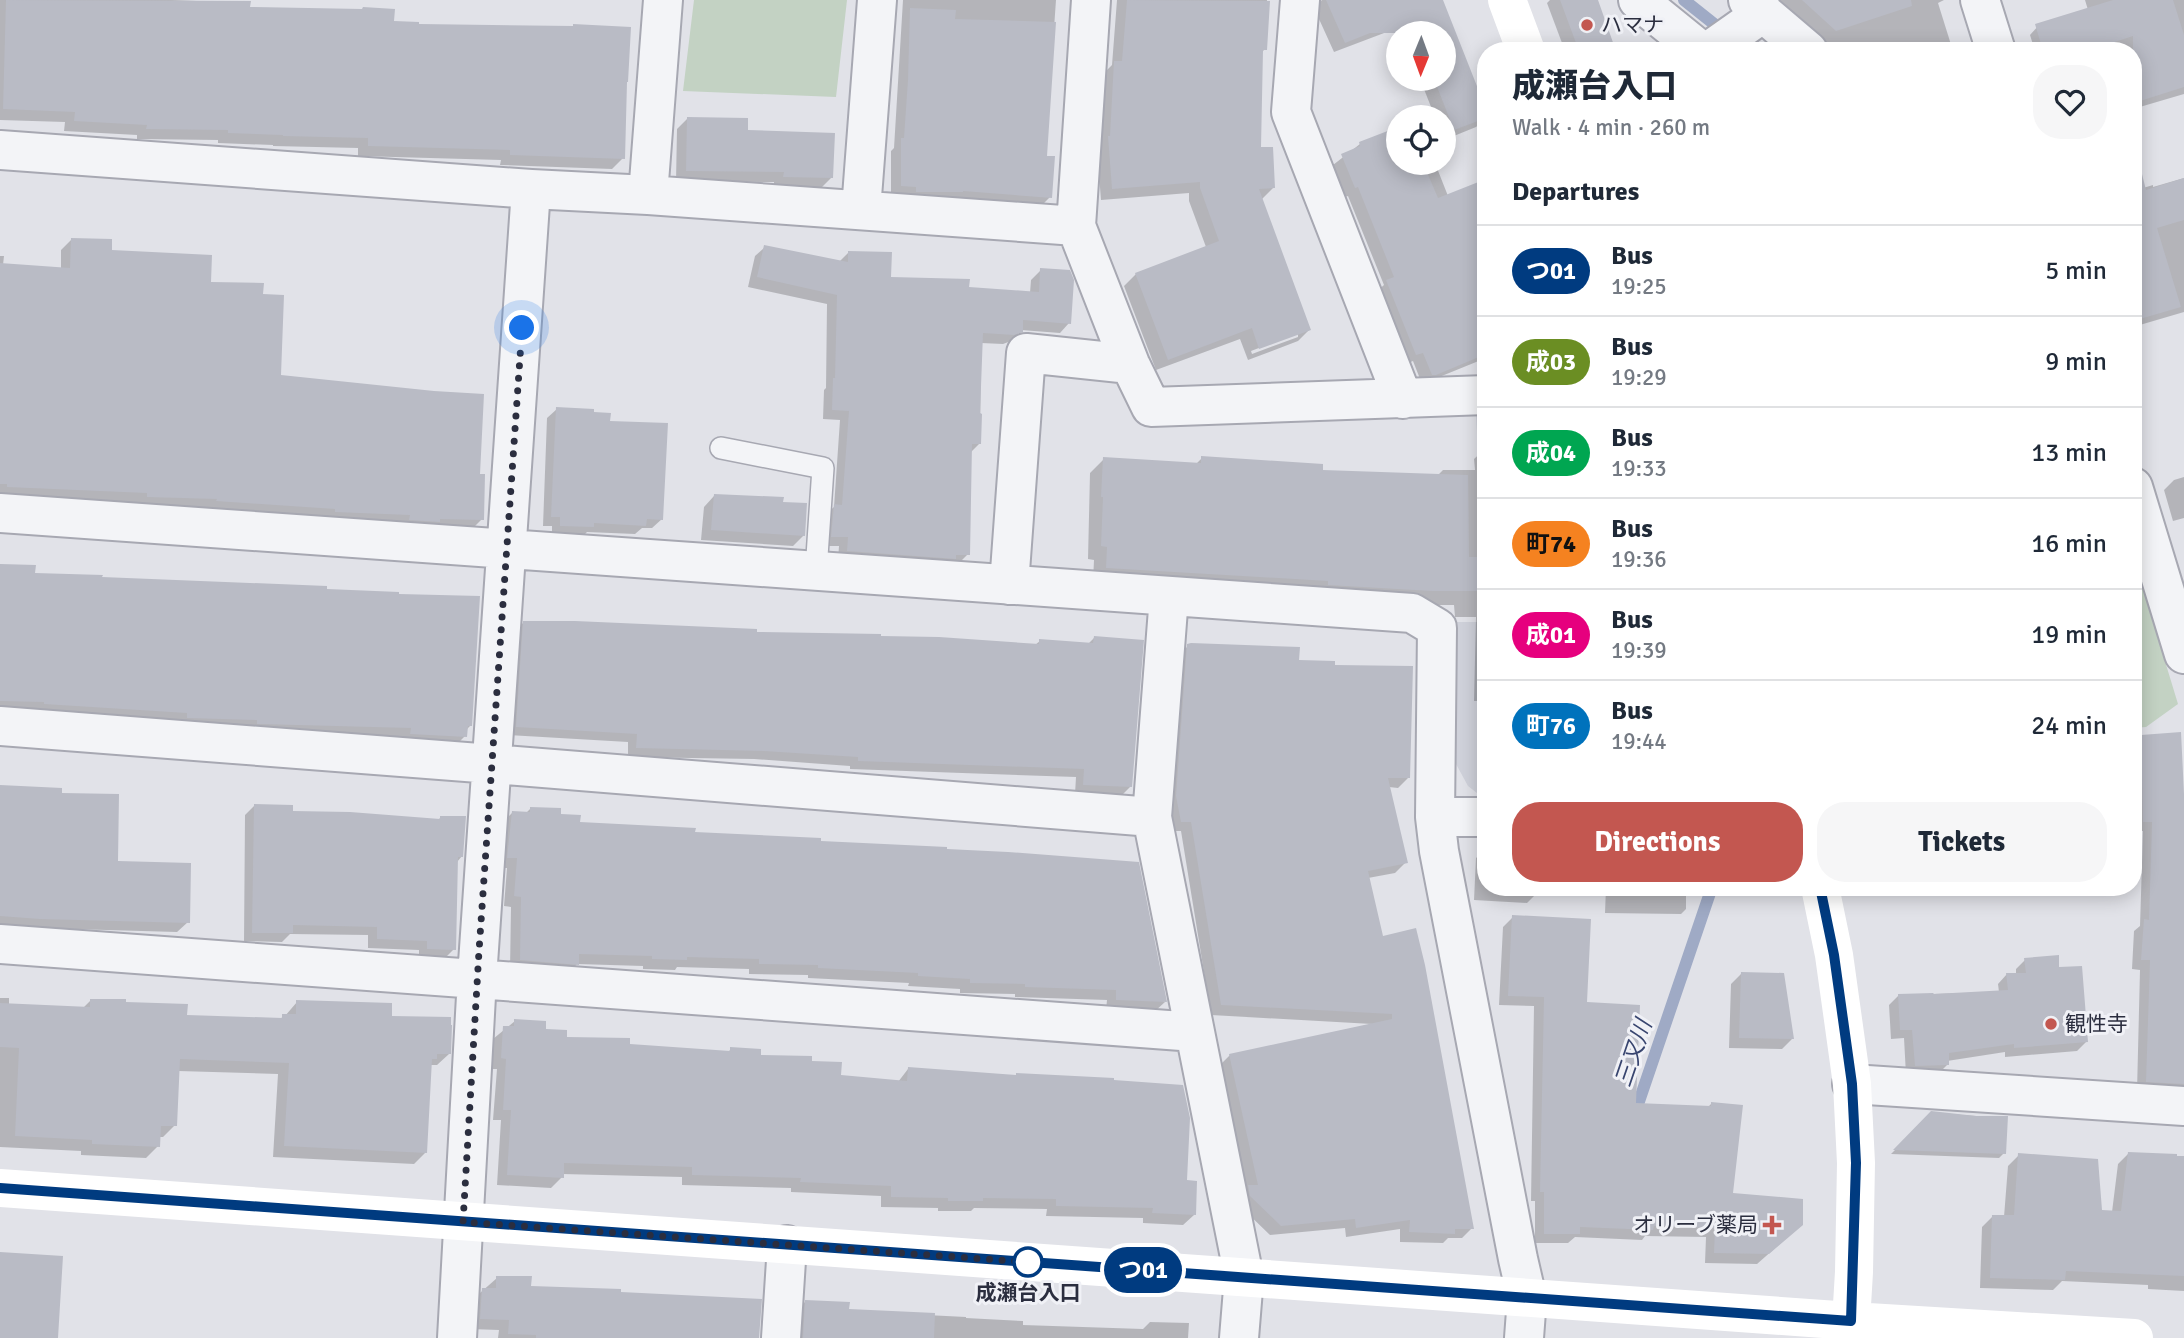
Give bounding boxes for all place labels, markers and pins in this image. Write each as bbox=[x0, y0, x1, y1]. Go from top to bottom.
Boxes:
place label: ハマナ bbox=[1601, 12, 1664, 38]
marker: ハマナ bbox=[1579, 17, 1595, 33]
place label: 観性寺 bbox=[2065, 1011, 2128, 1037]
marker: 観性寺 bbox=[2043, 1016, 2059, 1032]
place label: オリーブ薬局 bbox=[1633, 1212, 1758, 1238]
marker: オリーブ薬局 bbox=[1764, 1217, 1780, 1233]
marker: 成瀬台入口 bbox=[1013, 1247, 1043, 1277]
place label: 成瀬台入口 bbox=[976, 1280, 1081, 1306]

